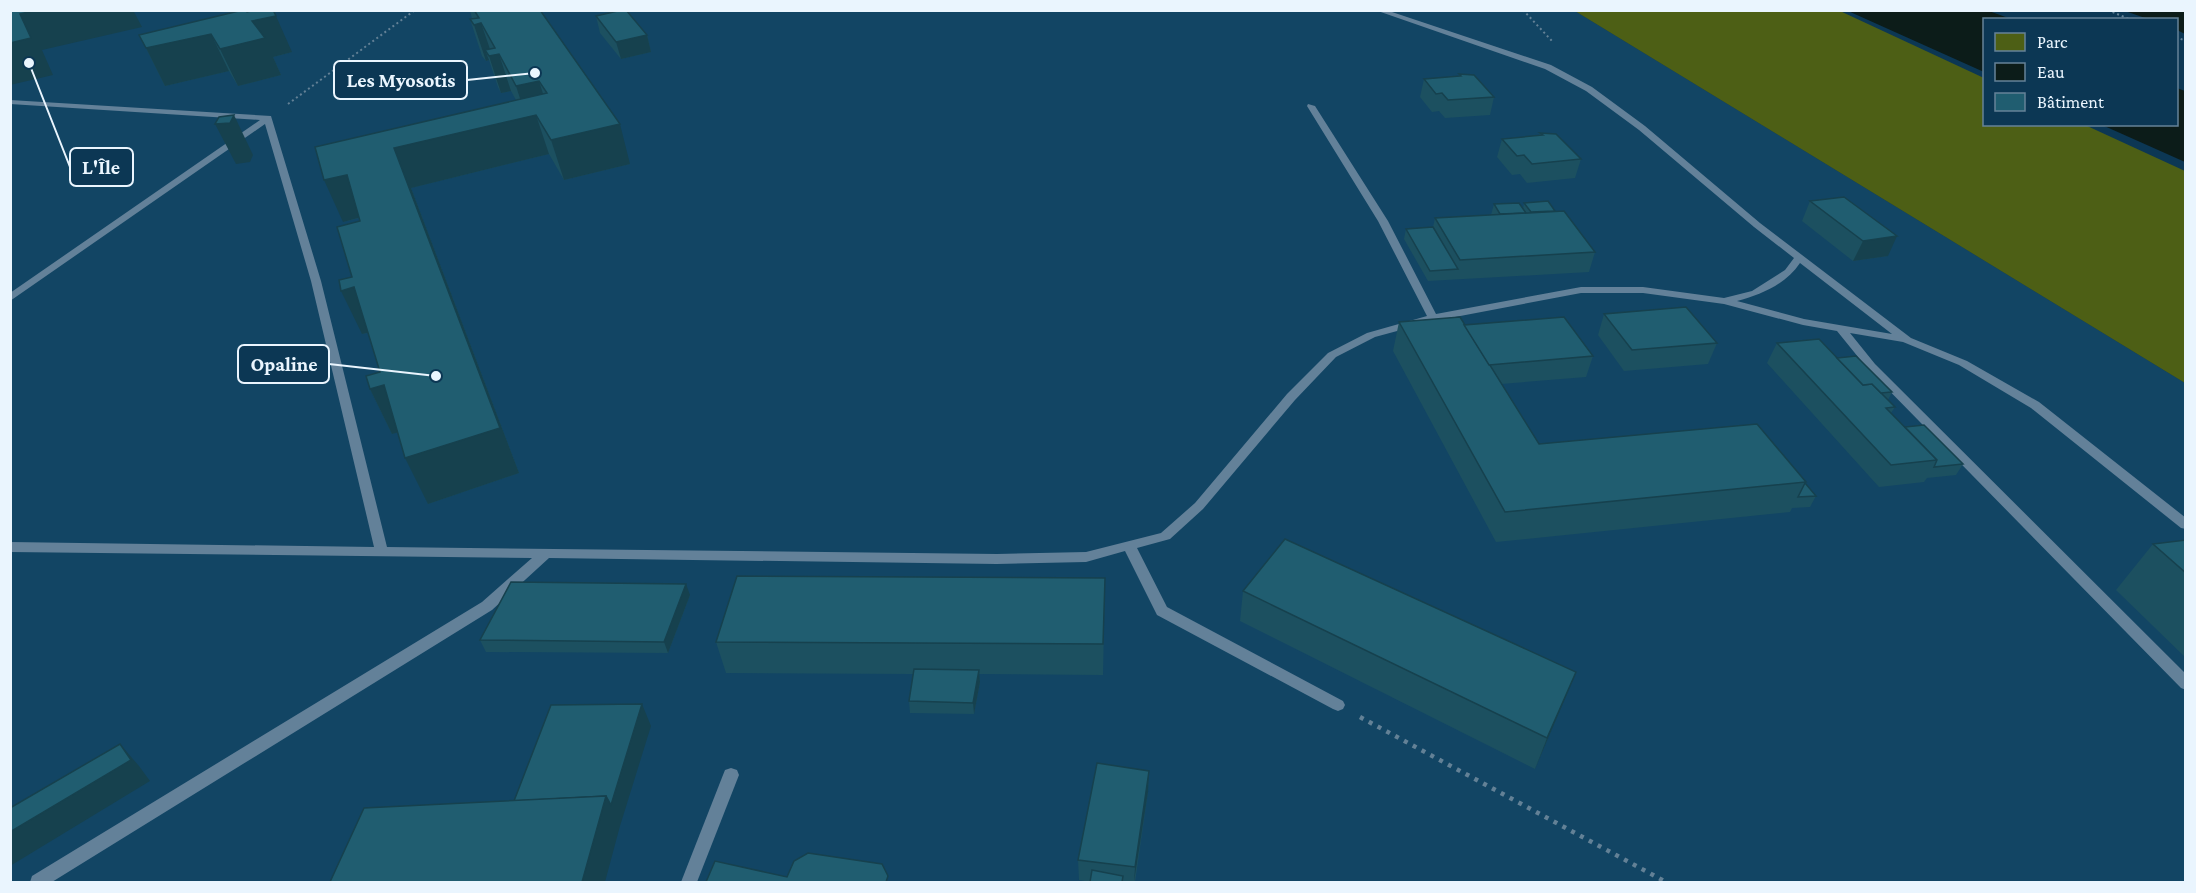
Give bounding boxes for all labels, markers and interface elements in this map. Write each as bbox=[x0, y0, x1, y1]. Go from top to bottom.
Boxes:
legend bbox=[1983, 18, 2178, 126]
text: Parc bbox=[2037, 32, 2068, 52]
callout: Les Myosotis bbox=[334, 61, 467, 99]
text: Eau bbox=[2037, 62, 2065, 82]
text: Les Myosotis bbox=[347, 69, 455, 91]
text: Bâtiment bbox=[2037, 92, 2105, 112]
callout: L'Île bbox=[70, 148, 133, 186]
text: L'Île bbox=[82, 156, 120, 178]
callout: Opaline bbox=[238, 345, 329, 383]
text: Opaline bbox=[251, 353, 317, 375]

